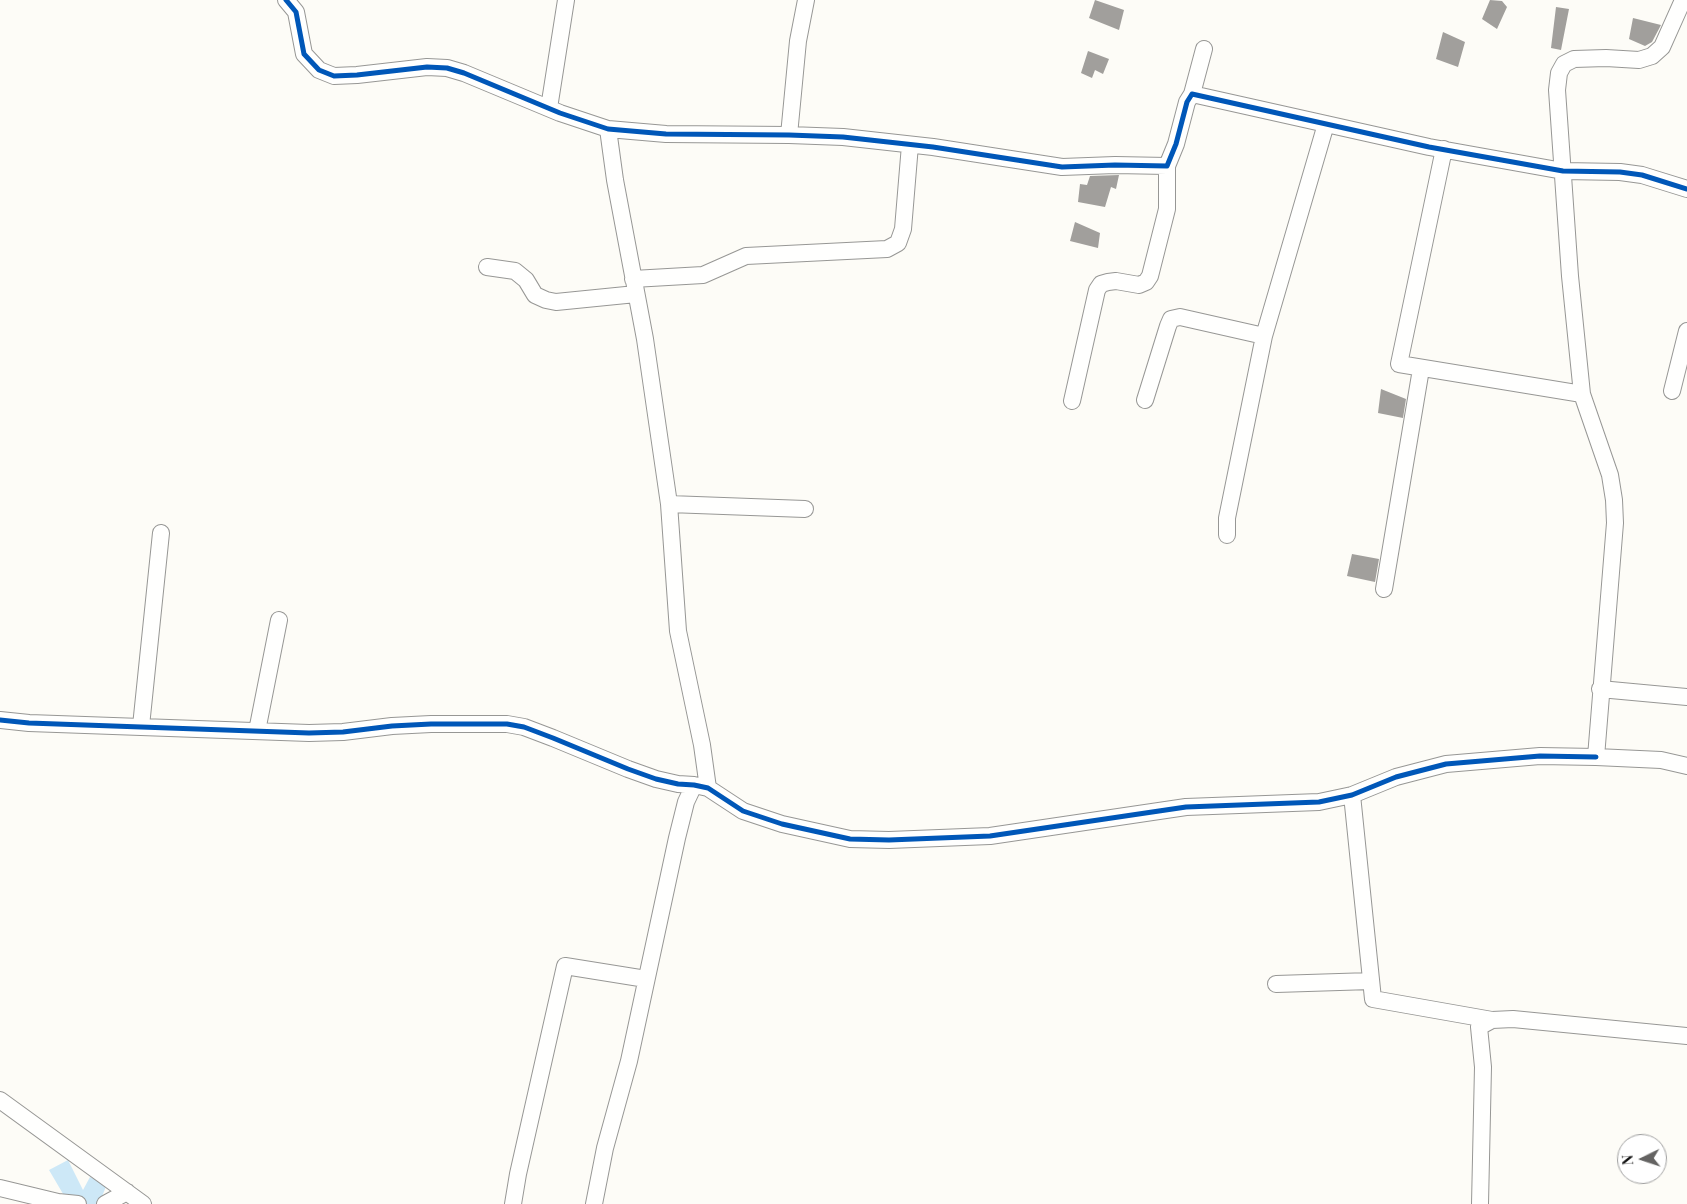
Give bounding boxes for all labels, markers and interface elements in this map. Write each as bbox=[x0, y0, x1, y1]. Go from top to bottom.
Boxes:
north arrow bbox=[1617, 1134, 1667, 1184]
text: N bbox=[1618, 1154, 1637, 1166]

